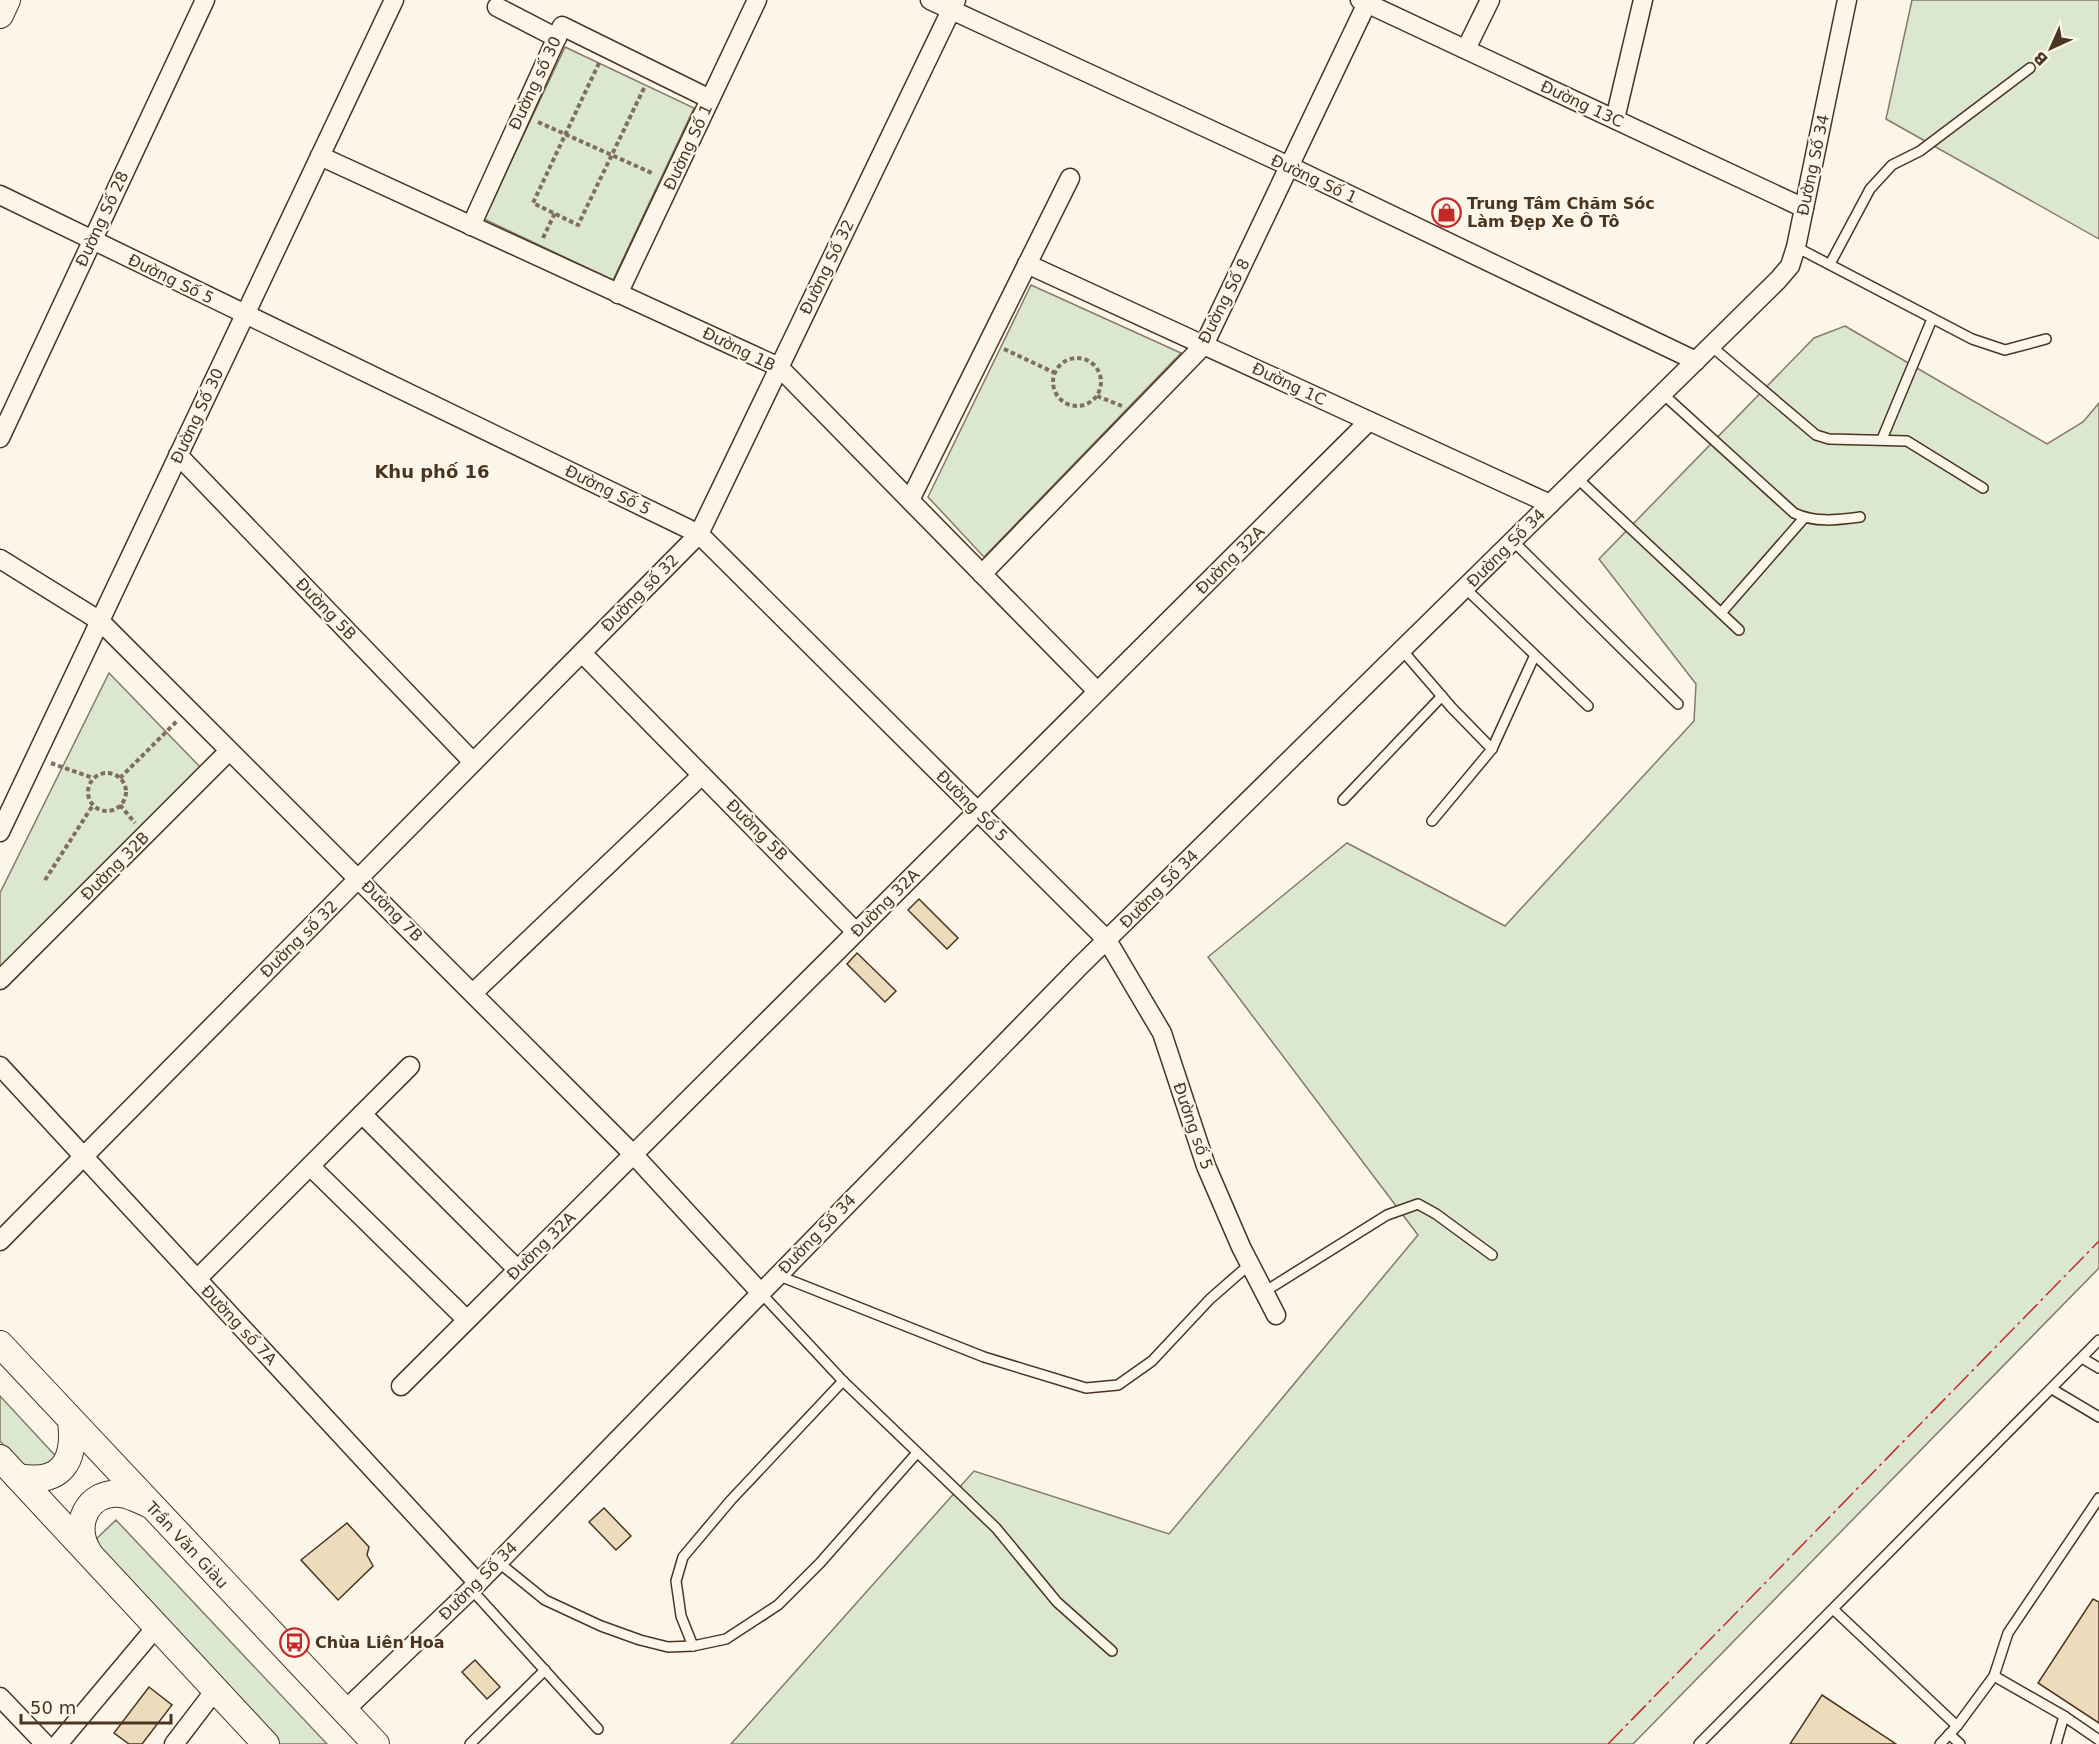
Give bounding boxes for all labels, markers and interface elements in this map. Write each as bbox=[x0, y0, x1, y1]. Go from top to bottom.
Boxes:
north arrow bbox=[2021, 18, 2081, 78]
street label: Đường số 30 bbox=[505, 33, 565, 133]
text: B bbox=[2030, 47, 2052, 69]
street label: Đường 13C bbox=[1538, 77, 1626, 131]
street label: Đường Số 1 bbox=[660, 101, 716, 193]
street label: Đường Số 34 bbox=[1793, 113, 1833, 217]
street label: Đường Số 1 bbox=[1268, 151, 1360, 207]
street label: Đường Số 28 bbox=[72, 168, 132, 270]
place label: Trung Tâm Chăm Sóc Làm Đẹp Xe Ô Tô bbox=[1467, 194, 1655, 231]
shop icon: Trung Tâm Chăm Sóc Làm Đẹp Xe Ô Tô bbox=[1430, 196, 1462, 228]
street label: Đường Số 32 bbox=[796, 216, 858, 318]
street label: Đường Số 5 bbox=[125, 250, 217, 308]
street label: Đường Số 8 bbox=[1194, 255, 1254, 347]
street label: Đường 1B bbox=[699, 323, 779, 375]
street label: Đường 1C bbox=[1249, 359, 1329, 409]
street label: Đường Số 30 bbox=[167, 365, 227, 467]
district label: Khu phố 16 bbox=[374, 461, 490, 482]
street label: Đường Số 5 bbox=[562, 461, 654, 519]
street label: Đường Số 34 bbox=[1463, 505, 1549, 591]
street label: Đường 32A bbox=[1192, 522, 1268, 598]
street label: Đường số 32 bbox=[597, 550, 683, 636]
street label: Đường 5B bbox=[292, 574, 360, 644]
street label: Đường Số 5 bbox=[932, 766, 1012, 846]
street label: Đường 5B bbox=[722, 795, 792, 865]
street label: Đường 32B bbox=[77, 828, 153, 904]
street label: Đường Số 34 bbox=[1116, 846, 1202, 932]
street label: Đường 32A bbox=[847, 865, 923, 941]
street label: Đường 7B bbox=[357, 876, 427, 946]
street label: Đường số 32 bbox=[256, 896, 342, 982]
street label: Đường số 5 bbox=[1169, 1080, 1217, 1172]
street label: Đường Số 34 bbox=[774, 1190, 860, 1278]
street label: Đường 32A bbox=[503, 1208, 579, 1284]
street label: Đường số 7A bbox=[197, 1281, 281, 1369]
street label: Trần Văn Giàu bbox=[141, 1497, 232, 1592]
street label: Đường Số 34 bbox=[435, 1538, 521, 1624]
bus stop icon: Chùa Liên Hoa bbox=[278, 1626, 310, 1658]
place label: Chùa Liên Hoa bbox=[315, 1633, 445, 1652]
scale bar bbox=[21, 1687, 171, 1725]
text: 50 m bbox=[30, 1697, 76, 1718]

